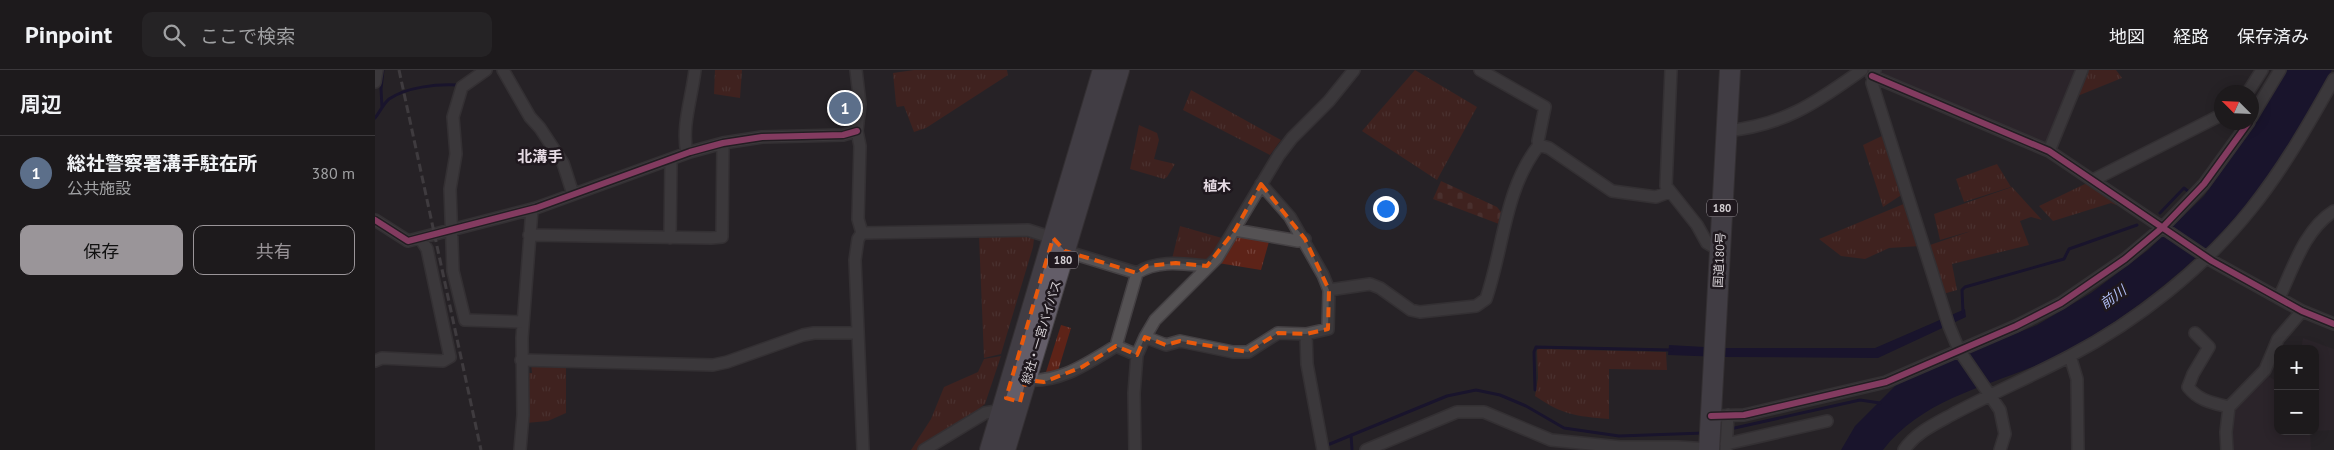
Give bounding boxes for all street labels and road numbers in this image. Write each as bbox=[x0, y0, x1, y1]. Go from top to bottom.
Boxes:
road number: 180 bbox=[1707, 200, 1737, 216]
street label: 国道180号 bbox=[1710, 232, 1728, 288]
road number: 180 bbox=[1048, 252, 1078, 268]
street label: 総社・一宮バイパス bbox=[1018, 278, 1064, 386]

